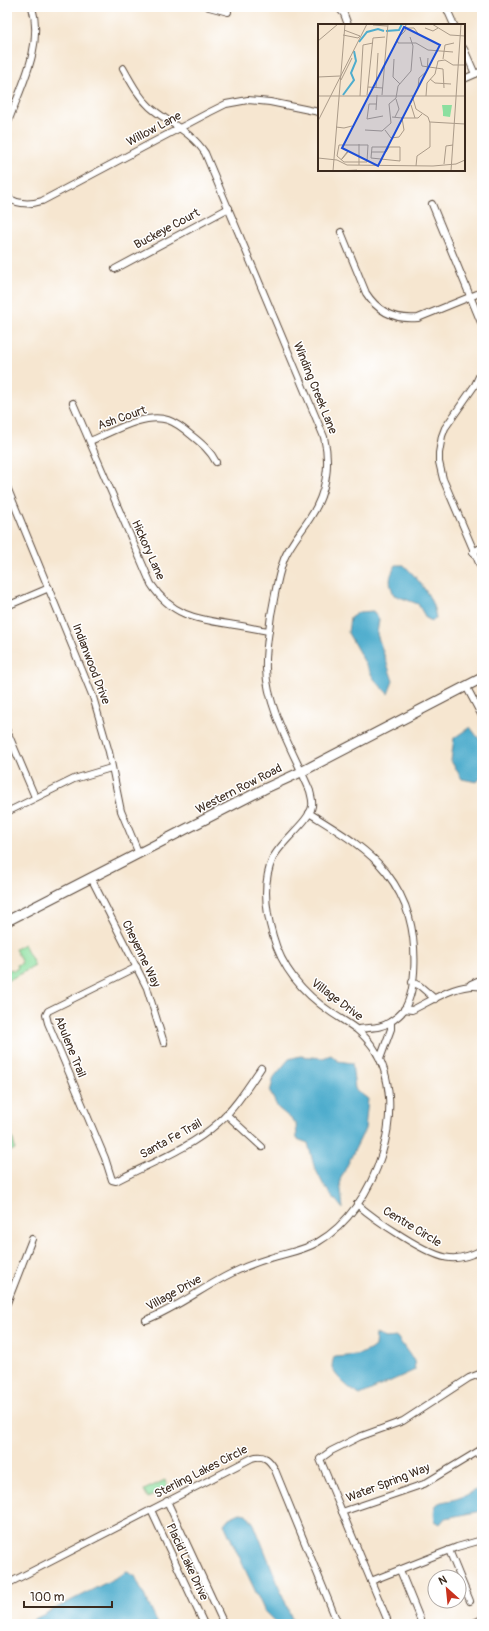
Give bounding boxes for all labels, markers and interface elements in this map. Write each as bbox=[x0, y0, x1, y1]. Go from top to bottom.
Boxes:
inset map bbox=[318, 24, 465, 171]
street label: Willow Lane bbox=[124, 108, 184, 150]
street label: Buckeye Court bbox=[132, 205, 203, 253]
street label: Winding Creek Lane bbox=[290, 340, 340, 436]
street label: Ash Court bbox=[96, 403, 148, 433]
street label: Hickory Lane bbox=[128, 518, 168, 582]
street label: Indianwood Drive bbox=[69, 621, 113, 707]
street label: Western Row Road bbox=[193, 761, 285, 817]
street label: Cheyenne Way bbox=[118, 918, 164, 990]
street label: Village Drive bbox=[308, 976, 366, 1024]
street label: Abulene Trail bbox=[51, 1014, 89, 1080]
street label: Santa Fe Trail bbox=[137, 1116, 205, 1162]
street label: Centre Circle bbox=[380, 1204, 444, 1250]
street label: Village Drive bbox=[144, 1272, 204, 1314]
street label: Sterling Lakes Circle bbox=[152, 1442, 250, 1502]
street label: Water Spring Way bbox=[344, 1460, 432, 1506]
street label: Placid Lake Drive bbox=[163, 1521, 211, 1603]
north arrow bbox=[427, 1569, 467, 1609]
text: N bbox=[436, 1573, 449, 1588]
scale bar bbox=[24, 1583, 112, 1609]
text: 100 m bbox=[30, 1590, 65, 1605]

